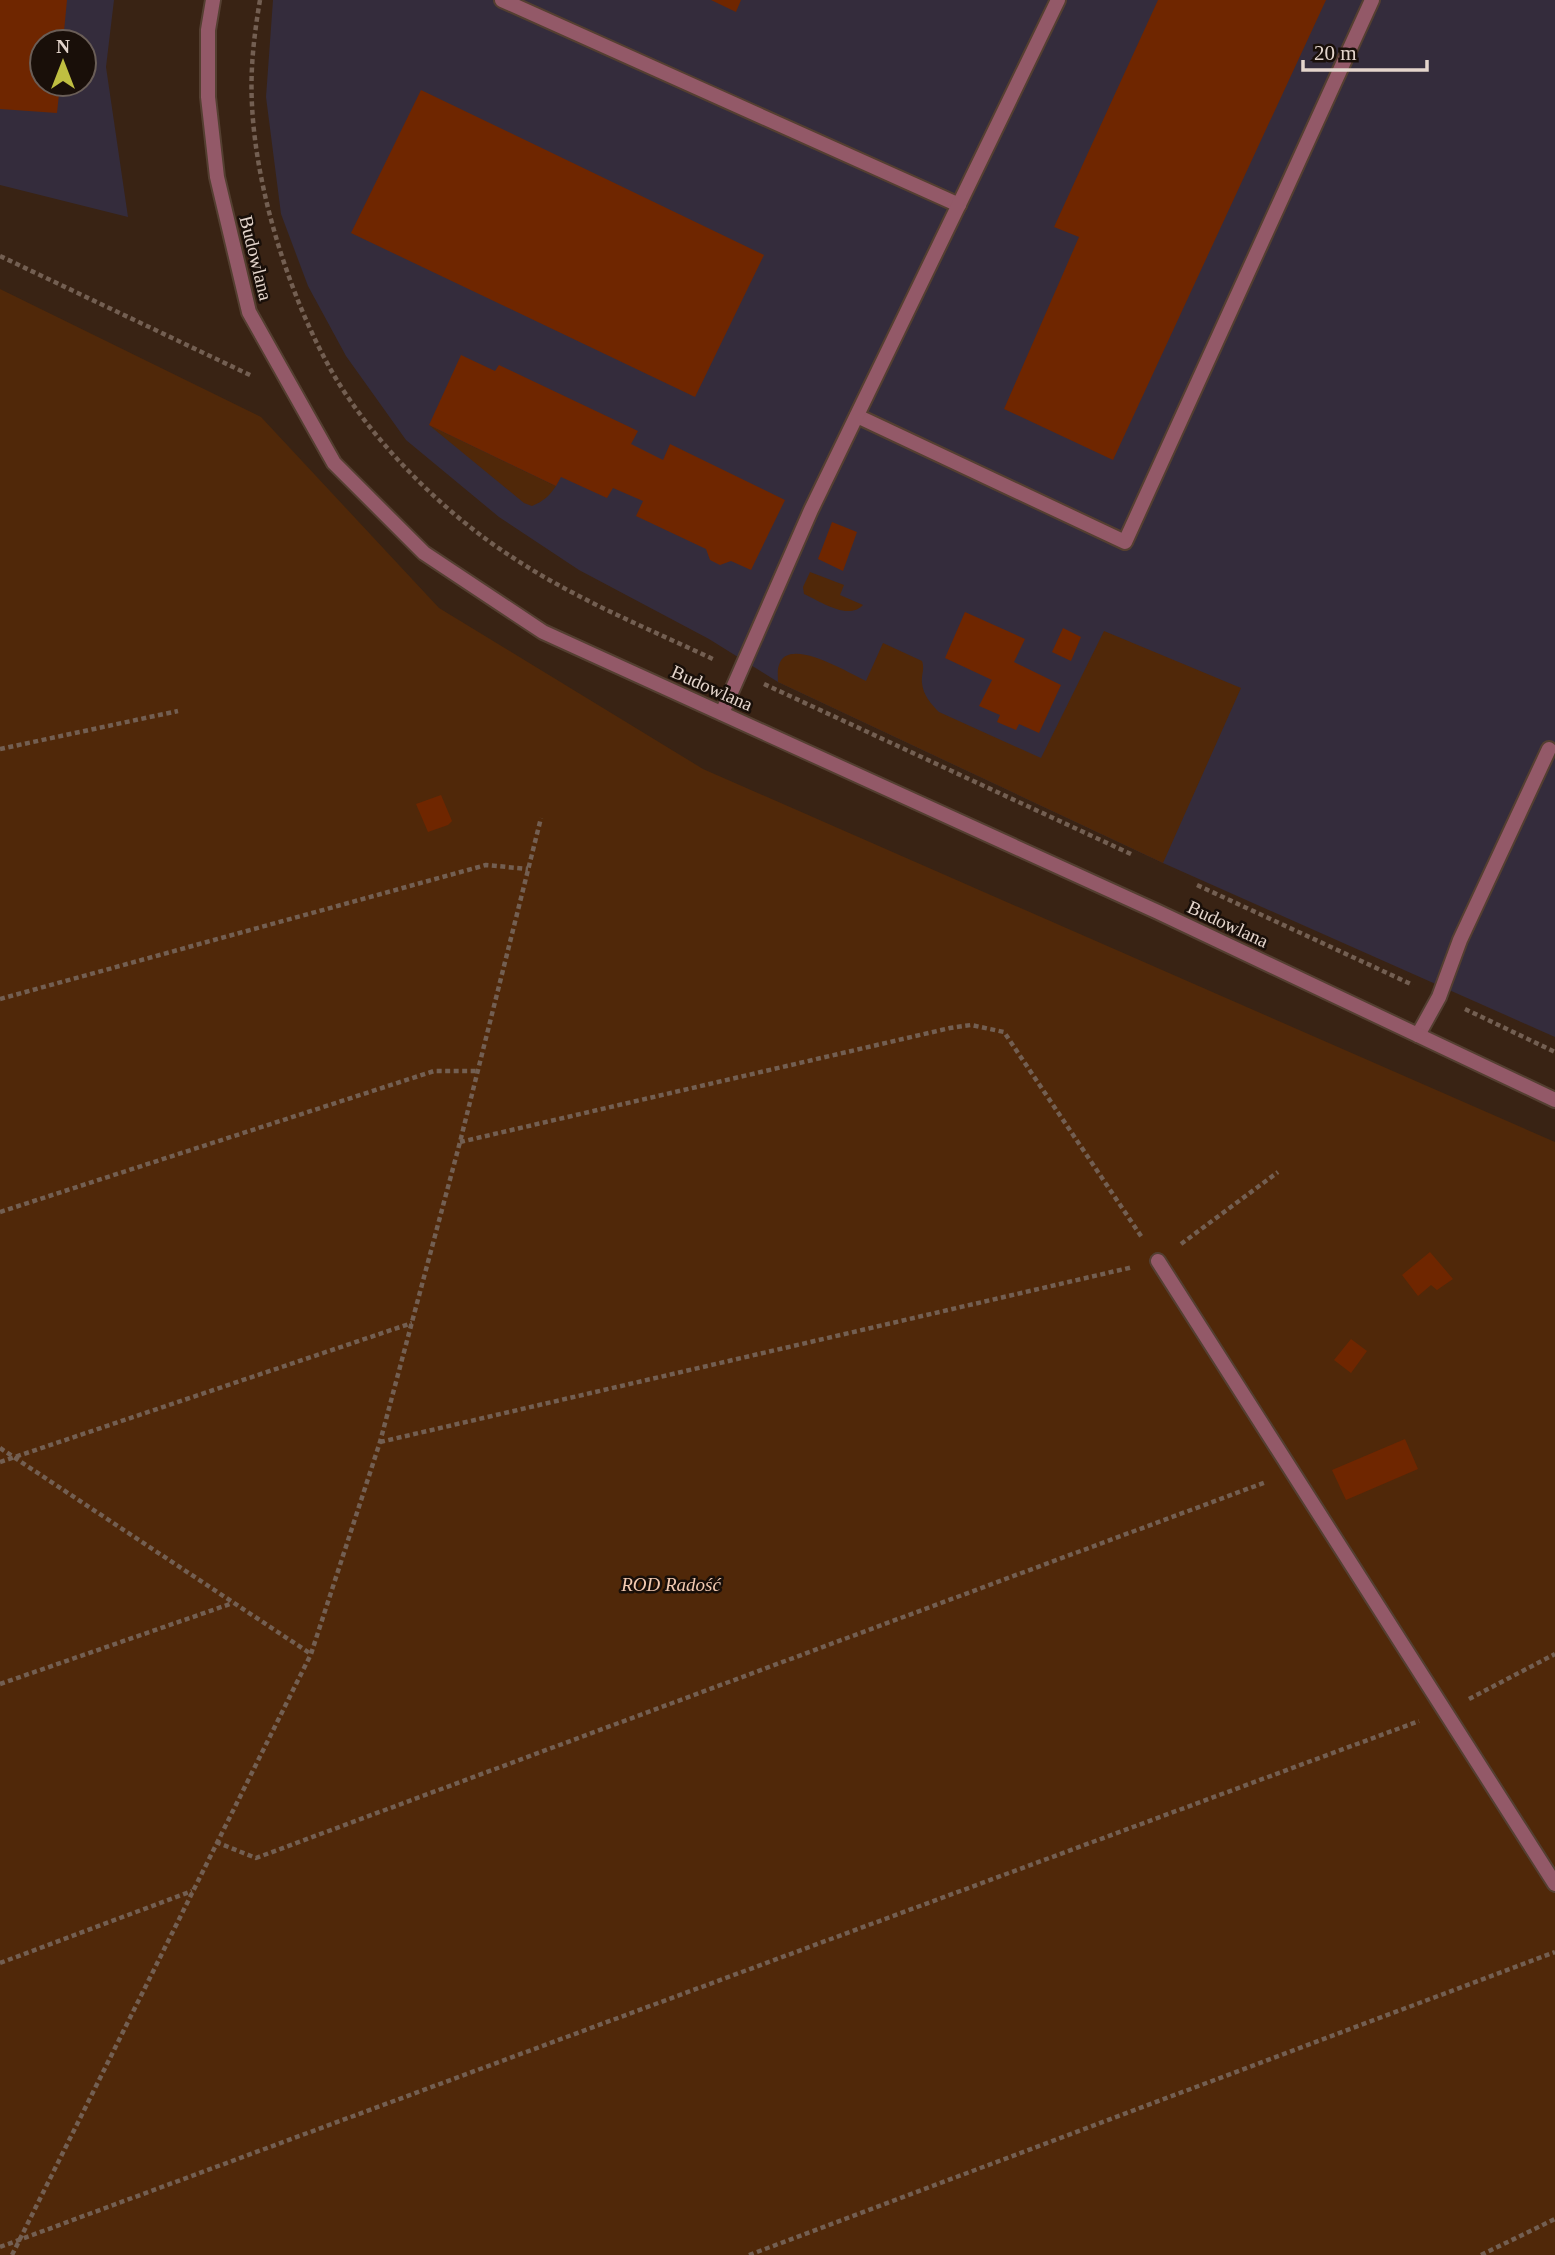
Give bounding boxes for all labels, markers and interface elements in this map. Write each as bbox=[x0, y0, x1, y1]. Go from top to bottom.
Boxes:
north arrow bbox=[28, 28, 98, 98]
scale bar bbox=[1303, 28, 1427, 72]
text: N bbox=[56, 36, 70, 57]
text: 20 m bbox=[1314, 41, 1357, 65]
street label: Budowlana bbox=[235, 213, 277, 303]
street label: Budowlana bbox=[668, 661, 756, 715]
street label: Budowlana bbox=[1184, 896, 1272, 952]
park label: ROD Radość bbox=[620, 1574, 721, 1595]

